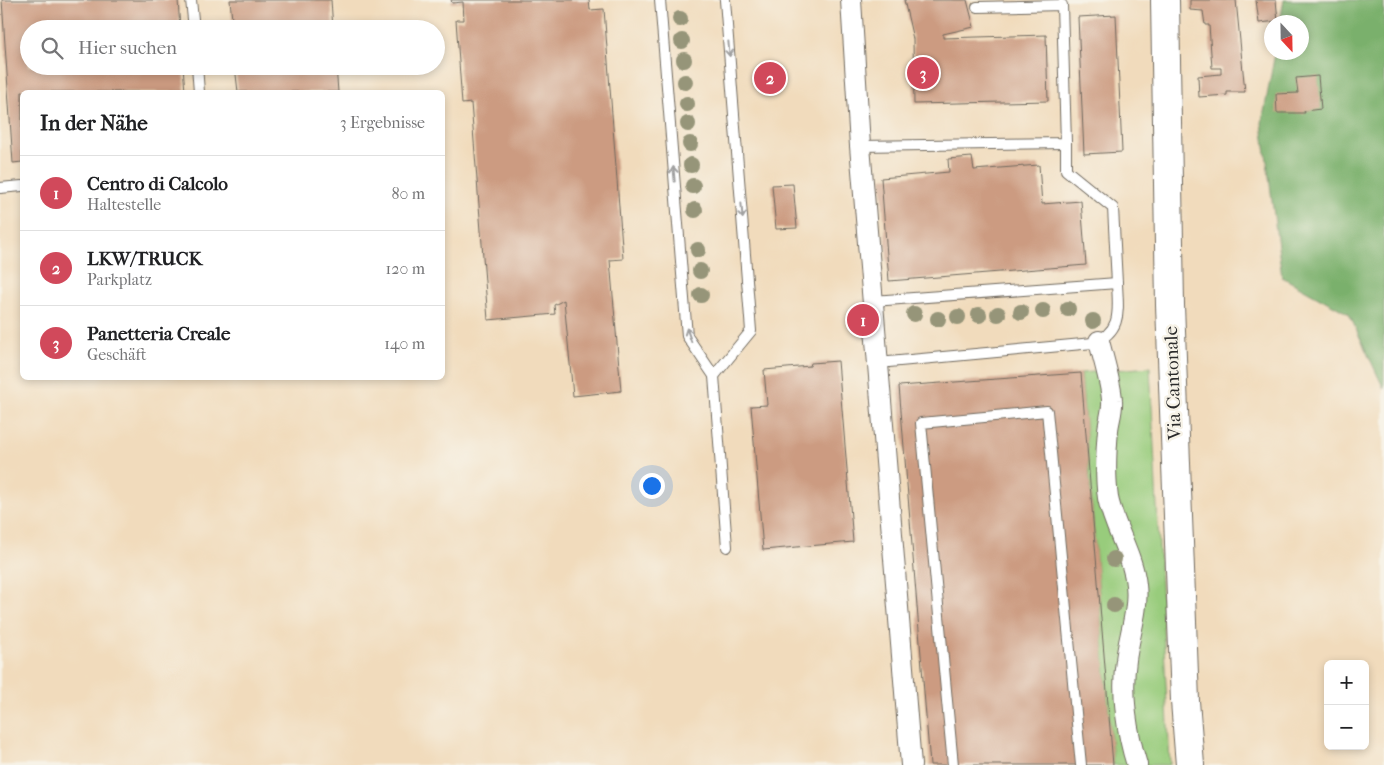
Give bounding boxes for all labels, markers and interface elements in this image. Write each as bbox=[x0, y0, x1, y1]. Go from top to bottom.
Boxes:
north arrow bbox=[1264, 15, 1309, 60]
search box bbox=[20, 20, 445, 75]
icon: search bbox=[38, 34, 66, 62]
text: Hier suchen bbox=[78, 37, 177, 59]
one-way arrow bbox=[724, 40, 734, 56]
pin: 3 bbox=[907, 54, 939, 92]
pin: 2 bbox=[754, 59, 786, 97]
text: In der Nähe bbox=[40, 111, 148, 135]
text: 3 Ergebnisse bbox=[340, 113, 425, 132]
one-way arrow bbox=[669, 166, 679, 182]
text: Centro di Calcolo bbox=[87, 173, 228, 195]
text: 1 bbox=[53, 184, 59, 203]
text: 80 m bbox=[391, 184, 425, 203]
text: Haltestelle bbox=[87, 195, 161, 214]
one-way arrow bbox=[737, 202, 747, 218]
text: LKW/TRUCK bbox=[87, 248, 202, 270]
text: 2 bbox=[52, 259, 60, 278]
text: 120 m bbox=[386, 259, 425, 278]
text: Parkplatz bbox=[87, 270, 152, 289]
pin: 1 bbox=[847, 301, 879, 339]
text: Panetteria Creale bbox=[87, 323, 230, 345]
street label: Via Cantonale bbox=[1160, 326, 1186, 441]
one-way arrow bbox=[684, 328, 693, 343]
text: 3 bbox=[53, 334, 59, 353]
text: 140 m bbox=[384, 334, 425, 353]
text: Geschäft bbox=[87, 345, 147, 364]
your location bbox=[639, 473, 665, 499]
map controls bbox=[1324, 660, 1369, 750]
button: + bbox=[1324, 660, 1369, 705]
button: − bbox=[1324, 705, 1369, 750]

